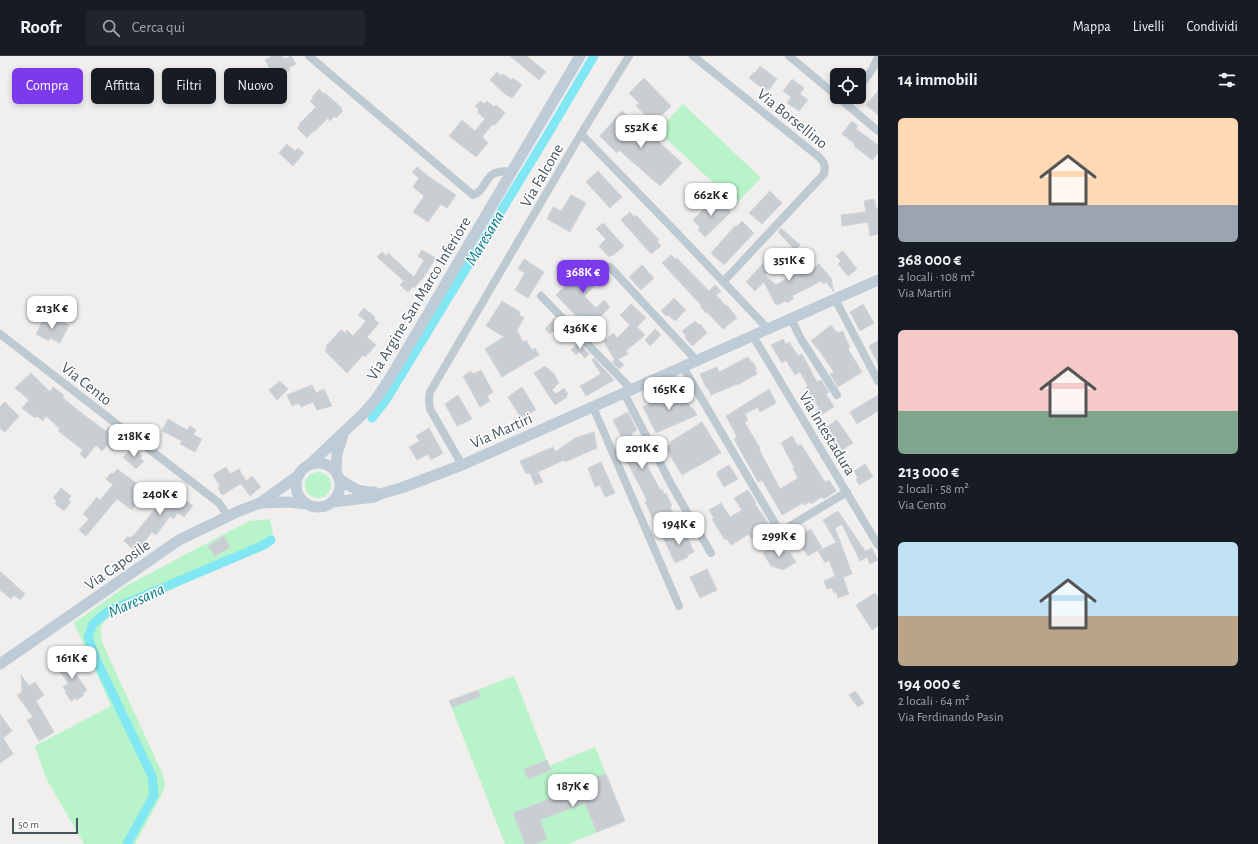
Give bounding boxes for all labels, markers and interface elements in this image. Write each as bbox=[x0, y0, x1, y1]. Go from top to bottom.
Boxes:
search box bbox=[86, 10, 366, 46]
icon: search bbox=[100, 17, 122, 39]
text: Roofr bbox=[20, 18, 62, 37]
text: Cerca qui bbox=[132, 20, 185, 35]
text: Mappa bbox=[1073, 20, 1111, 34]
text: Livelli bbox=[1133, 20, 1164, 34]
text: Condividi bbox=[1186, 20, 1238, 34]
chip: Compra bbox=[12, 68, 83, 104]
chip: Affitta bbox=[91, 68, 154, 104]
chip: Filtri bbox=[162, 68, 216, 104]
chip: Nuovo bbox=[224, 68, 287, 104]
map controls bbox=[830, 68, 866, 104]
button: locate bbox=[830, 68, 866, 104]
icon: filters bbox=[1216, 69, 1238, 91]
text: 14 immobili bbox=[898, 71, 978, 88]
street label: Via Borsellino bbox=[754, 86, 831, 152]
pin: 552K € bbox=[608, 115, 674, 149]
text: 552K € bbox=[625, 121, 657, 134]
street label: Via Falcone bbox=[517, 141, 566, 210]
icon: home bbox=[1032, 144, 1104, 216]
pin: 662K € bbox=[678, 183, 744, 217]
text: 662K € bbox=[694, 189, 728, 202]
water label: Maresana bbox=[462, 208, 507, 268]
street label: Via Argine San Marco Inferiore bbox=[364, 214, 474, 383]
pin: 351K € bbox=[756, 248, 822, 282]
text: 368 000 € bbox=[898, 251, 962, 268]
text: 351K € bbox=[773, 254, 805, 267]
pin: 368K € bbox=[550, 260, 616, 294]
text: 368K € bbox=[566, 266, 600, 279]
text: 4 locali · 108 m² bbox=[898, 271, 975, 284]
text: Via Martiri bbox=[898, 287, 951, 300]
pin: 213K € bbox=[19, 296, 85, 330]
text: 213K € bbox=[36, 302, 68, 315]
pin: 436K € bbox=[547, 316, 613, 350]
text: 436K € bbox=[563, 322, 597, 335]
icon: home bbox=[1032, 356, 1104, 428]
street label: Via Cento bbox=[58, 359, 115, 408]
pin: 165K € bbox=[636, 377, 702, 411]
text: 165K € bbox=[653, 383, 685, 396]
street label: Via Intestadura bbox=[796, 389, 858, 478]
street label: Via Martiri bbox=[468, 410, 535, 452]
pin: 218K € bbox=[101, 424, 167, 458]
text: 218K € bbox=[118, 430, 150, 443]
pin: 201K € bbox=[609, 436, 675, 470]
text: 201K € bbox=[625, 442, 659, 455]
text: 213 000 € bbox=[898, 463, 959, 480]
pin: 240K € bbox=[127, 482, 193, 516]
text: 2 locali · 58 m² bbox=[898, 483, 969, 496]
text: 240K € bbox=[142, 488, 178, 501]
text: Via Cento bbox=[898, 499, 946, 512]
pin: 194K € bbox=[646, 512, 712, 546]
text: 194K € bbox=[662, 518, 696, 531]
pin: 299K € bbox=[746, 524, 812, 558]
text: 299K € bbox=[762, 530, 796, 543]
street label: Via Caposile bbox=[82, 537, 153, 593]
icon: home bbox=[1032, 568, 1104, 640]
water label: Maresana bbox=[105, 580, 167, 621]
pin: 161K € bbox=[39, 646, 105, 680]
text: 161K € bbox=[56, 652, 88, 665]
text: 194 000 € bbox=[898, 675, 961, 692]
text: 2 locali · 64 m² bbox=[898, 695, 970, 708]
text: Via Ferdinando Pasin bbox=[898, 711, 1004, 724]
pin: 187K € bbox=[540, 774, 606, 808]
text: 187K € bbox=[557, 780, 589, 793]
scale bar bbox=[12, 816, 78, 835]
text: 50 m bbox=[18, 819, 39, 830]

